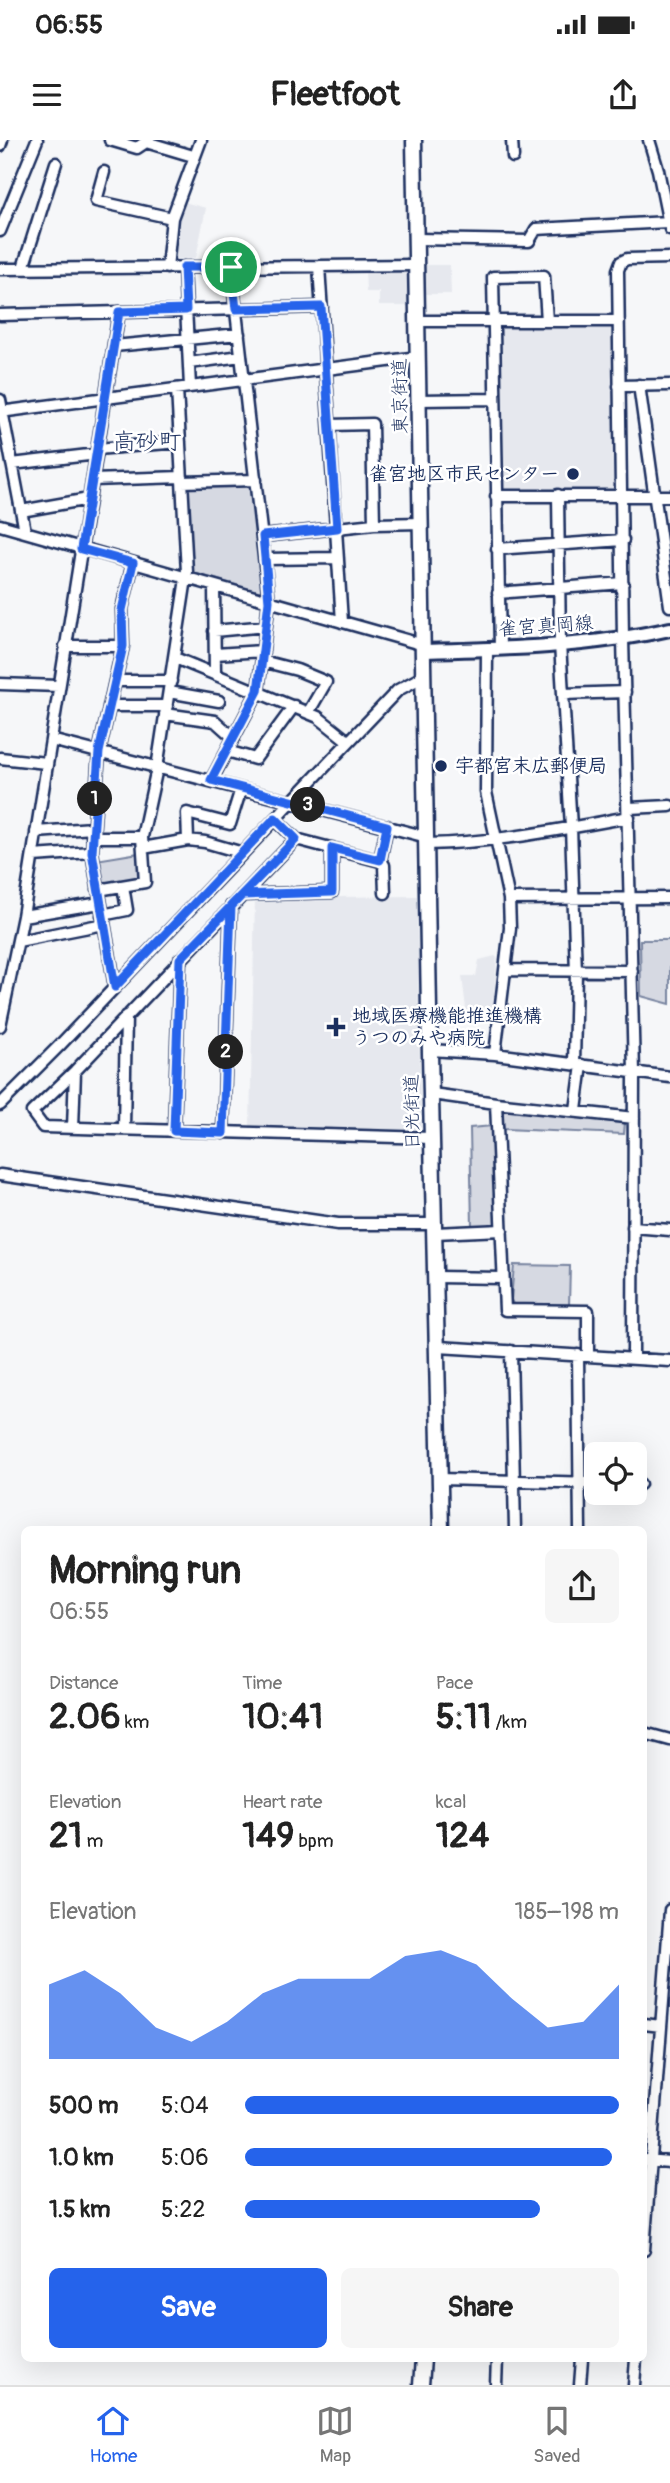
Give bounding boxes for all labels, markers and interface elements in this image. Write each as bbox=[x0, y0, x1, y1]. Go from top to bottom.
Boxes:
text: 06:55 bbox=[35, 9, 103, 41]
text: Fleetfoot bbox=[270, 75, 400, 115]
icon: menu bbox=[28, 76, 66, 114]
icon: share bbox=[604, 76, 642, 114]
pin bbox=[201, 237, 261, 297]
icon: arrive bbox=[212, 248, 250, 286]
street label: 東京街道 bbox=[387, 358, 413, 434]
district label: 高砂町 bbox=[113, 427, 182, 456]
place label: 雀宮地区市民センター bbox=[369, 462, 559, 486]
marker: 雀宮地区市民センター bbox=[565, 466, 581, 482]
street label: 雀宮真岡線 bbox=[498, 611, 594, 641]
place label: 宇都宮末広郵便局 bbox=[455, 754, 607, 778]
marker: 宇都宮末広郵便局 bbox=[433, 758, 449, 774]
pin: 1 bbox=[78, 782, 112, 816]
text: 1 bbox=[91, 786, 98, 810]
pin: 3 bbox=[290, 788, 326, 822]
text: 3 bbox=[302, 792, 313, 816]
place label: 地域医療機能推進機構 うつのみや病院 bbox=[352, 1004, 542, 1050]
marker: 地域医療機能推進機構 うつのみや病院 bbox=[326, 1017, 346, 1037]
pin: 2 bbox=[208, 1034, 244, 1070]
text: 2 bbox=[220, 1039, 231, 1063]
street label: 日光街道 bbox=[399, 1074, 425, 1150]
map controls bbox=[584, 1442, 647, 1505]
button: locate bbox=[584, 1442, 647, 1505]
text: Morning run bbox=[49, 1547, 241, 1595]
button: share bbox=[545, 1549, 619, 1623]
text: 06:55 bbox=[49, 1597, 109, 1626]
text: Distance bbox=[49, 1671, 118, 1695]
text: Time bbox=[242, 1671, 282, 1695]
text: Pace bbox=[436, 1671, 473, 1695]
text: 2.06 bbox=[49, 1695, 121, 1739]
text: 10:41 bbox=[242, 1695, 323, 1739]
text: 5:11 bbox=[436, 1695, 491, 1739]
text: km bbox=[121, 1710, 149, 1734]
text: /km bbox=[491, 1710, 527, 1734]
text: Elevation bbox=[49, 1790, 121, 1814]
text: Heart rate bbox=[242, 1790, 322, 1814]
text: kcal bbox=[436, 1790, 467, 1814]
text: 21 bbox=[49, 1814, 82, 1858]
text: 149 bbox=[242, 1814, 294, 1858]
text: 124 bbox=[436, 1814, 489, 1858]
text: m bbox=[82, 1829, 103, 1853]
text: bpm bbox=[294, 1829, 334, 1853]
text: Elevation bbox=[49, 1897, 137, 1926]
text: 185–198 m bbox=[515, 1897, 619, 1926]
text: 500 m bbox=[49, 2091, 118, 2120]
text: 5:04 bbox=[161, 2091, 209, 2120]
text: 1.0 km bbox=[49, 2143, 114, 2172]
text: 5:06 bbox=[161, 2143, 209, 2172]
text: 1.5 km bbox=[49, 2195, 111, 2224]
text: 5:22 bbox=[161, 2195, 205, 2224]
button: Save bbox=[49, 2268, 327, 2348]
button: Share bbox=[341, 2268, 619, 2348]
tab: Home bbox=[89, 2402, 137, 2468]
tab: Map bbox=[316, 2402, 354, 2468]
tab: Saved bbox=[533, 2402, 581, 2468]

